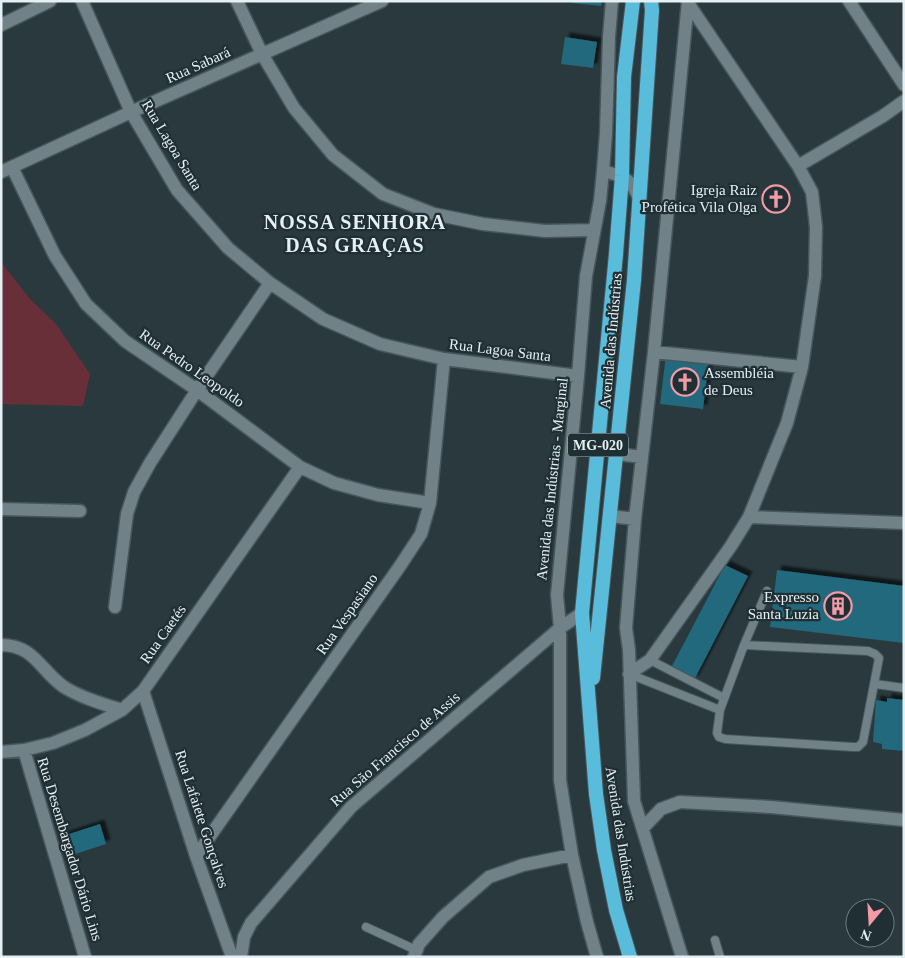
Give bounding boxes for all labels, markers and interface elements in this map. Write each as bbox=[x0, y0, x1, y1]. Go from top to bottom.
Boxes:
street label: Rua Sabará bbox=[163, 44, 233, 86]
street label: Rua Lagoa Santa bbox=[139, 97, 205, 193]
place label: Igreja Raiz Profética Vila Olga bbox=[642, 182, 757, 215]
church icon: Igreja Raiz Profética Vila Olga bbox=[761, 184, 791, 214]
district label: NOSSA SENHORA DAS GRAÇAS bbox=[264, 211, 446, 257]
street label: Avenida das Indústrias bbox=[597, 272, 625, 410]
street label: Rua Pedro Leopoldo bbox=[137, 326, 247, 410]
street label: Rua Lagoa Santa bbox=[448, 336, 552, 364]
place label: Assembléia de Deus bbox=[704, 365, 774, 398]
church icon: Assembléia de Deus bbox=[670, 367, 700, 397]
street label: Avenida das Indústrias - Marginal bbox=[533, 377, 571, 581]
road number: MG-020 bbox=[568, 434, 628, 456]
street label: Rua Vespasiano bbox=[313, 570, 381, 658]
place label: Expresso Santa Luzia bbox=[748, 589, 819, 622]
building icon: Expresso Santa Luzia bbox=[823, 591, 853, 621]
street label: Rua Caetés bbox=[137, 601, 189, 666]
street label: Rua São Francisco de Assis bbox=[327, 688, 463, 809]
street label: Rua Lafaiete Gonçalves bbox=[172, 748, 232, 890]
street label: Rua Desembargador Dário Lins bbox=[34, 755, 106, 943]
street label: Avenida das Indústrias bbox=[602, 765, 640, 903]
north arrow bbox=[845, 898, 895, 948]
text: N bbox=[859, 926, 873, 944]

